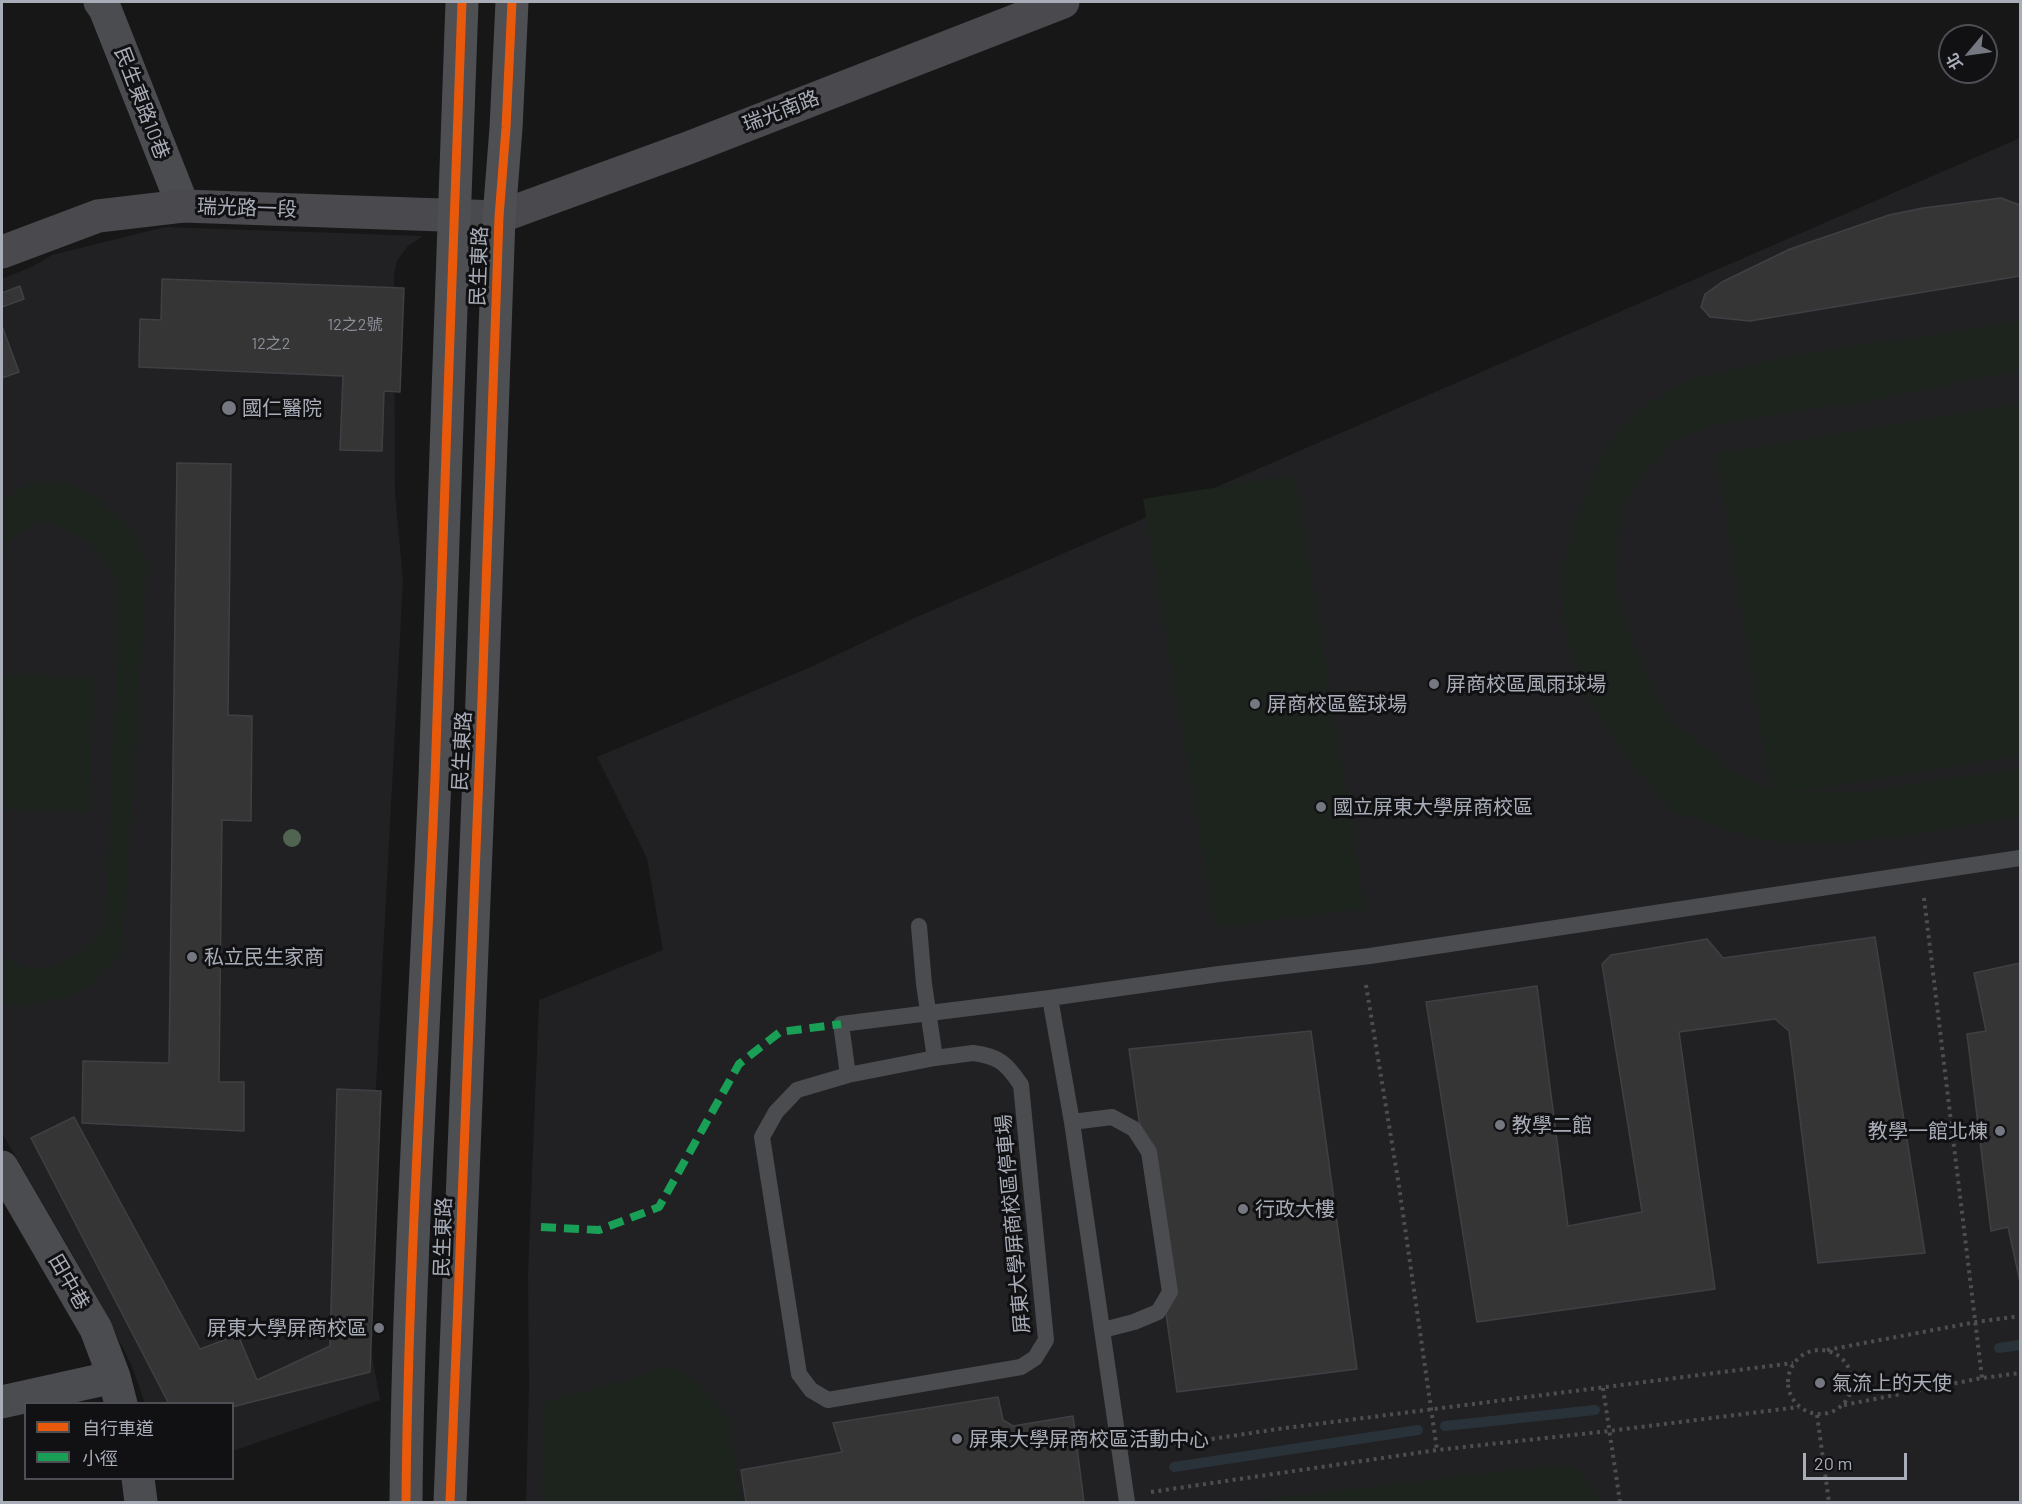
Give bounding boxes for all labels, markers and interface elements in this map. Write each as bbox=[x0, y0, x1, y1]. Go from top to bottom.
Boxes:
north arrow bbox=[1938, 24, 1998, 84]
street label: 民生東路10巷 bbox=[110, 43, 174, 163]
text: 北 bbox=[1941, 50, 1966, 74]
street label: 瑞光南路 bbox=[739, 85, 823, 137]
street label: 瑞光路一段 bbox=[197, 194, 297, 222]
street label: 民生東路 bbox=[466, 226, 492, 306]
house number: 12之2號 bbox=[328, 315, 382, 335]
house number: 12之2 bbox=[252, 334, 290, 354]
place label: 國仁醫院 bbox=[242, 396, 322, 420]
marker: 國仁醫院 bbox=[220, 399, 238, 417]
place label: 屏商校區風雨球場 bbox=[1446, 672, 1606, 696]
marker: 屏商校區風雨球場 bbox=[1427, 677, 1441, 691]
place label: 屏商校區籃球場 bbox=[1267, 692, 1407, 716]
marker: 屏商校區籃球場 bbox=[1248, 697, 1262, 711]
street label: 民生東路 bbox=[448, 710, 476, 792]
place label: 國立屏東大學屏商校區 bbox=[1333, 795, 1533, 819]
marker: 國立屏東大學屏商校區 bbox=[1314, 800, 1328, 814]
place label: 私立民生家商 bbox=[204, 945, 324, 969]
marker: 私立民生家商 bbox=[185, 950, 199, 964]
street label: 屏東大學屏商校區停車場 bbox=[991, 1113, 1035, 1335]
place label: 教學二館 bbox=[1512, 1113, 1592, 1137]
marker: 教學二館 bbox=[1493, 1118, 1507, 1132]
place label: 教學一館北棟 bbox=[1868, 1119, 1988, 1143]
marker: 教學一館北棟 bbox=[1993, 1124, 2007, 1138]
street label: 民生東路 bbox=[430, 1197, 456, 1277]
place label: 行政大樓 bbox=[1255, 1197, 1335, 1221]
marker: 行政大樓 bbox=[1236, 1202, 1250, 1216]
street label: 田中巷 bbox=[44, 1250, 94, 1314]
place label: 屏東大學屏商校區 bbox=[207, 1316, 367, 1340]
marker: 屏東大學屏商校區 bbox=[372, 1321, 386, 1335]
place label: 氣流上的天使 bbox=[1832, 1371, 1952, 1395]
marker: 氣流上的天使 bbox=[1813, 1376, 1827, 1390]
legend bbox=[24, 1402, 234, 1480]
text: 自行車道 bbox=[82, 1417, 154, 1439]
place label: 屏東大學屏商校區活動中心 bbox=[969, 1427, 1209, 1451]
marker: 屏東大學屏商校區活動中心 bbox=[950, 1432, 964, 1446]
scale bar bbox=[1806, 1441, 1910, 1479]
text: 小徑 bbox=[82, 1447, 118, 1469]
text: 20 m bbox=[1814, 1452, 1852, 1474]

